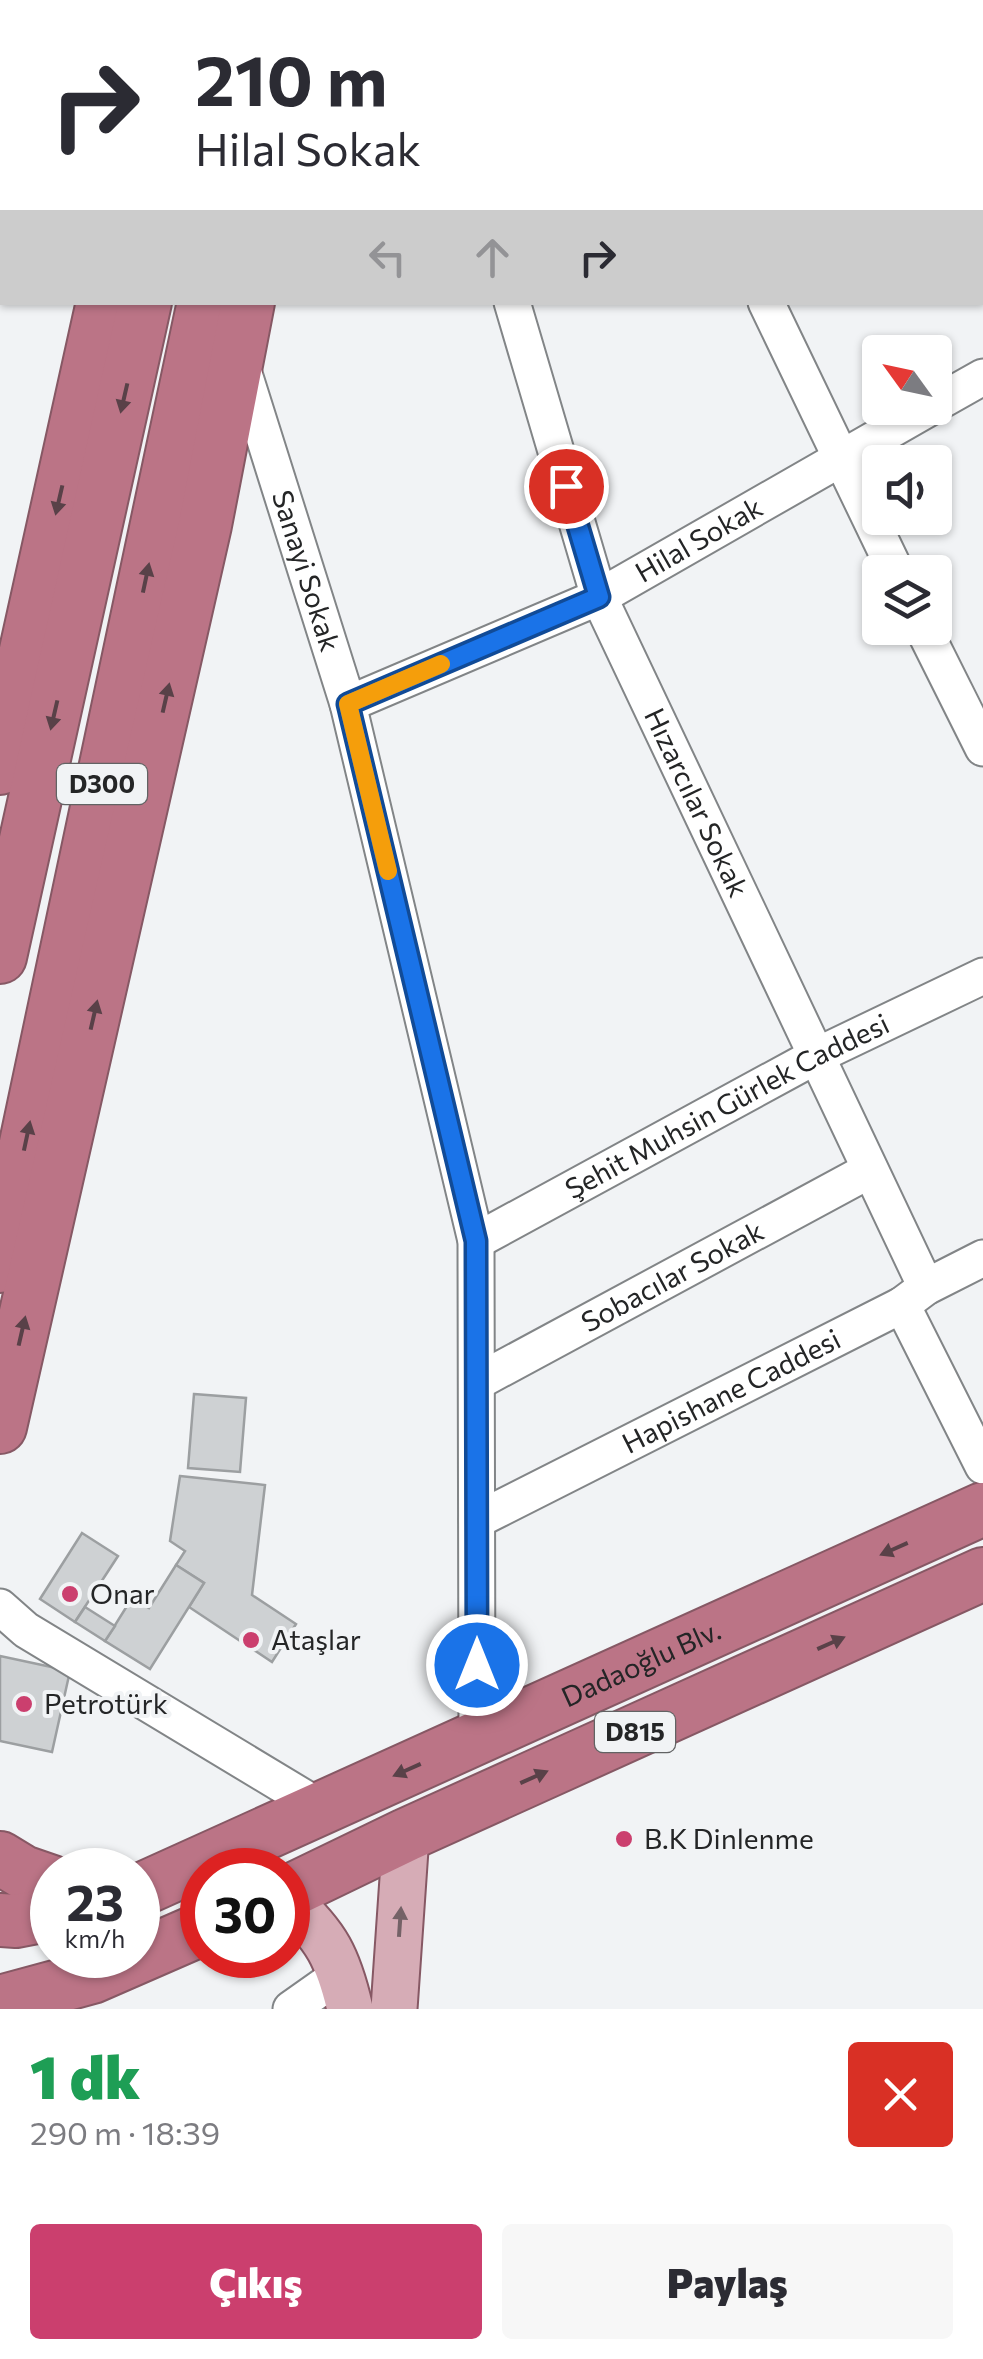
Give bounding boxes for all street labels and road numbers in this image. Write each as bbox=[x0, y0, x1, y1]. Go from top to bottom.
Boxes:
street label: Sanayi Sokak bbox=[266, 486, 348, 655]
street label: Hilal Sokak bbox=[629, 489, 768, 589]
street label: Hızarcılar Sokak bbox=[638, 702, 757, 902]
road number: D300 bbox=[57, 764, 147, 804]
street label: Şehit Muhsin Gürlek Caddesi bbox=[559, 1006, 894, 1205]
street label: Sobacılar Sokak bbox=[575, 1213, 769, 1339]
street label: Hapishane Caddesi bbox=[616, 1321, 846, 1460]
street label: Dadaoğlu Blv. bbox=[556, 1612, 725, 1713]
road number: D815 bbox=[595, 1712, 675, 1752]

